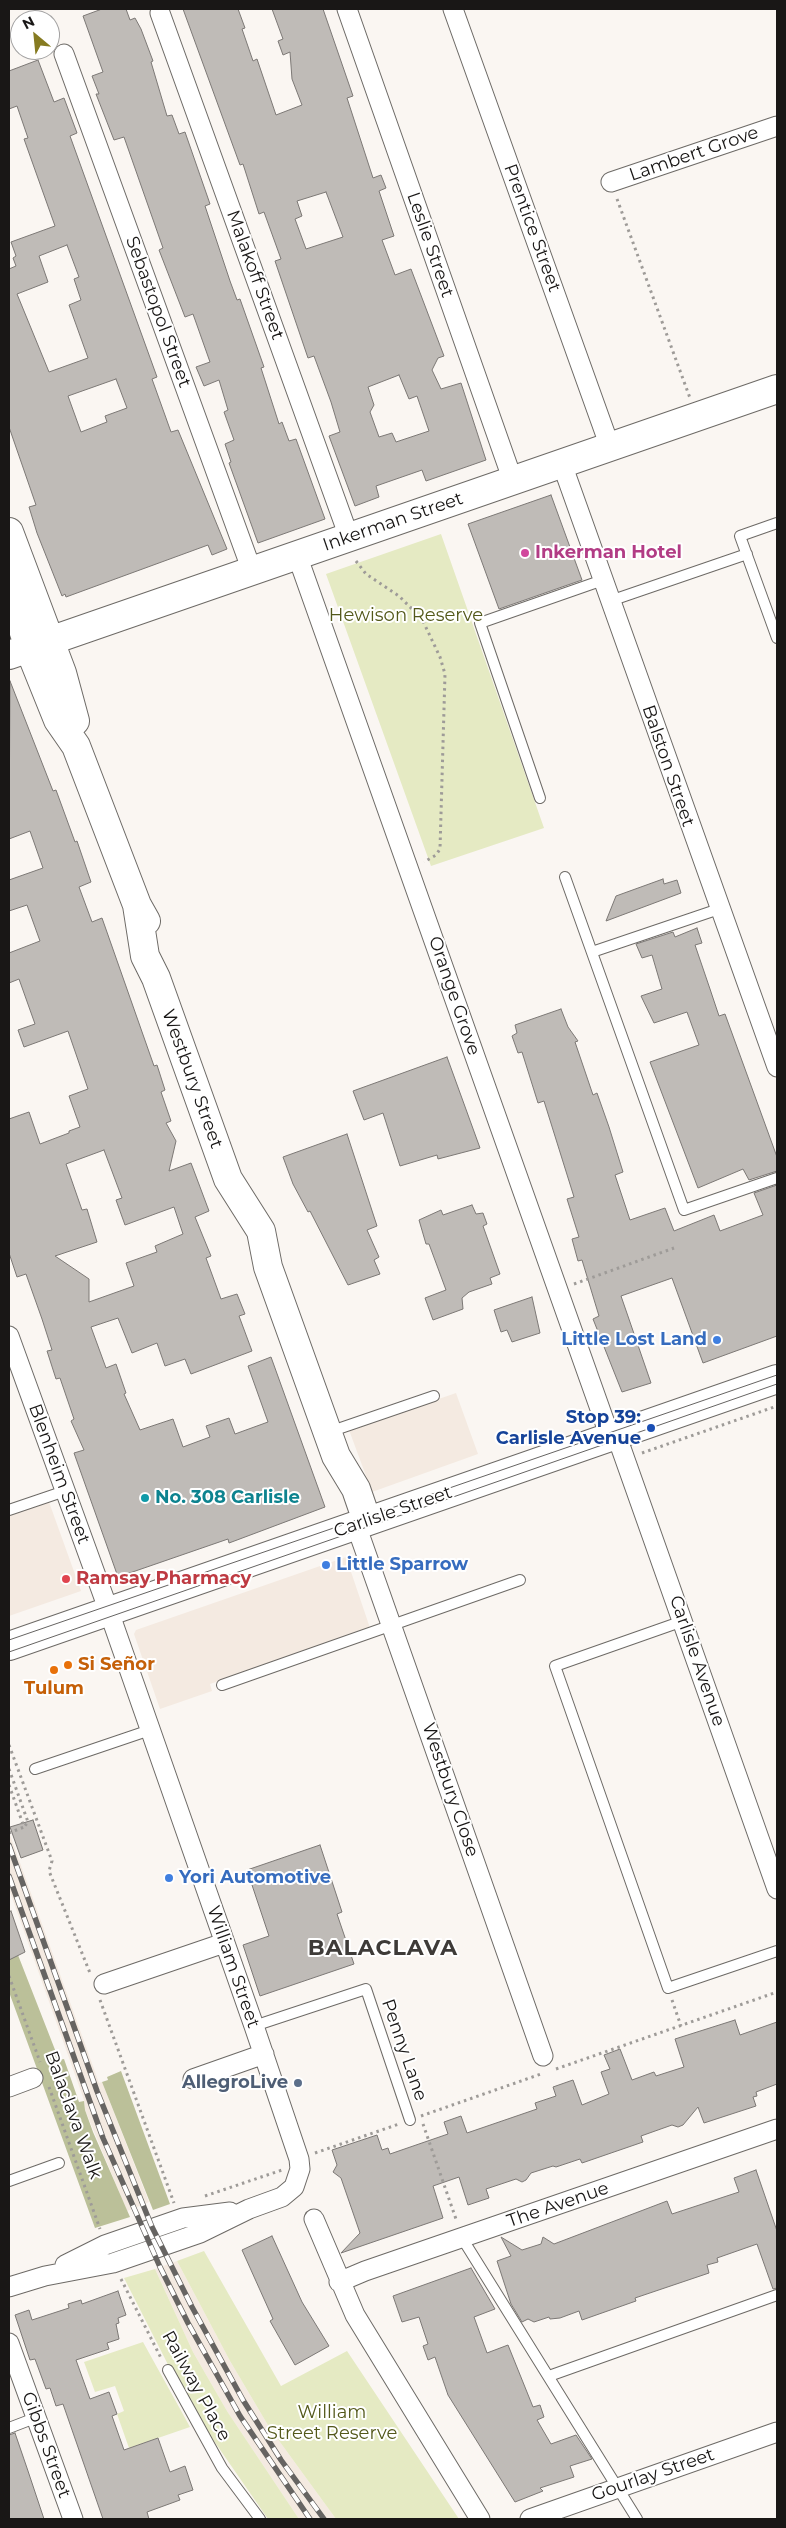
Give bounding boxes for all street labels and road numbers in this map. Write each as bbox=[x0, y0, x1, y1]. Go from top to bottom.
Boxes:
street label: Lambert Grove bbox=[627, 122, 761, 186]
street label: Prentice Street bbox=[499, 161, 565, 295]
street label: Leslie Street bbox=[402, 190, 458, 300]
street label: Malakoff Street bbox=[222, 207, 288, 343]
street label: Sebastopol Street bbox=[121, 234, 195, 390]
street label: Inkerman Street bbox=[320, 488, 466, 556]
street label: Balston Street bbox=[637, 702, 699, 830]
street label: Orange Grove bbox=[424, 934, 484, 1058]
street label: Westbury Street bbox=[157, 1007, 227, 1151]
street label: Blenheim Street bbox=[24, 1401, 94, 1547]
street label: Carlisle Street bbox=[331, 1482, 455, 1542]
street label: Carlisle Avenue bbox=[664, 1593, 730, 1729]
street label: Westbury Close bbox=[417, 1720, 483, 1860]
street label: William Street bbox=[202, 1903, 264, 2031]
street label: Penny Lane bbox=[376, 1996, 432, 2104]
street label: Balaclava Walk bbox=[40, 2048, 106, 2182]
street label: The Avenue bbox=[504, 2178, 612, 2232]
street label: Railway Place bbox=[157, 2327, 235, 2445]
street label: Gibbs Street bbox=[17, 2389, 75, 2501]
street label: Gourlay Street bbox=[589, 2444, 717, 2506]

